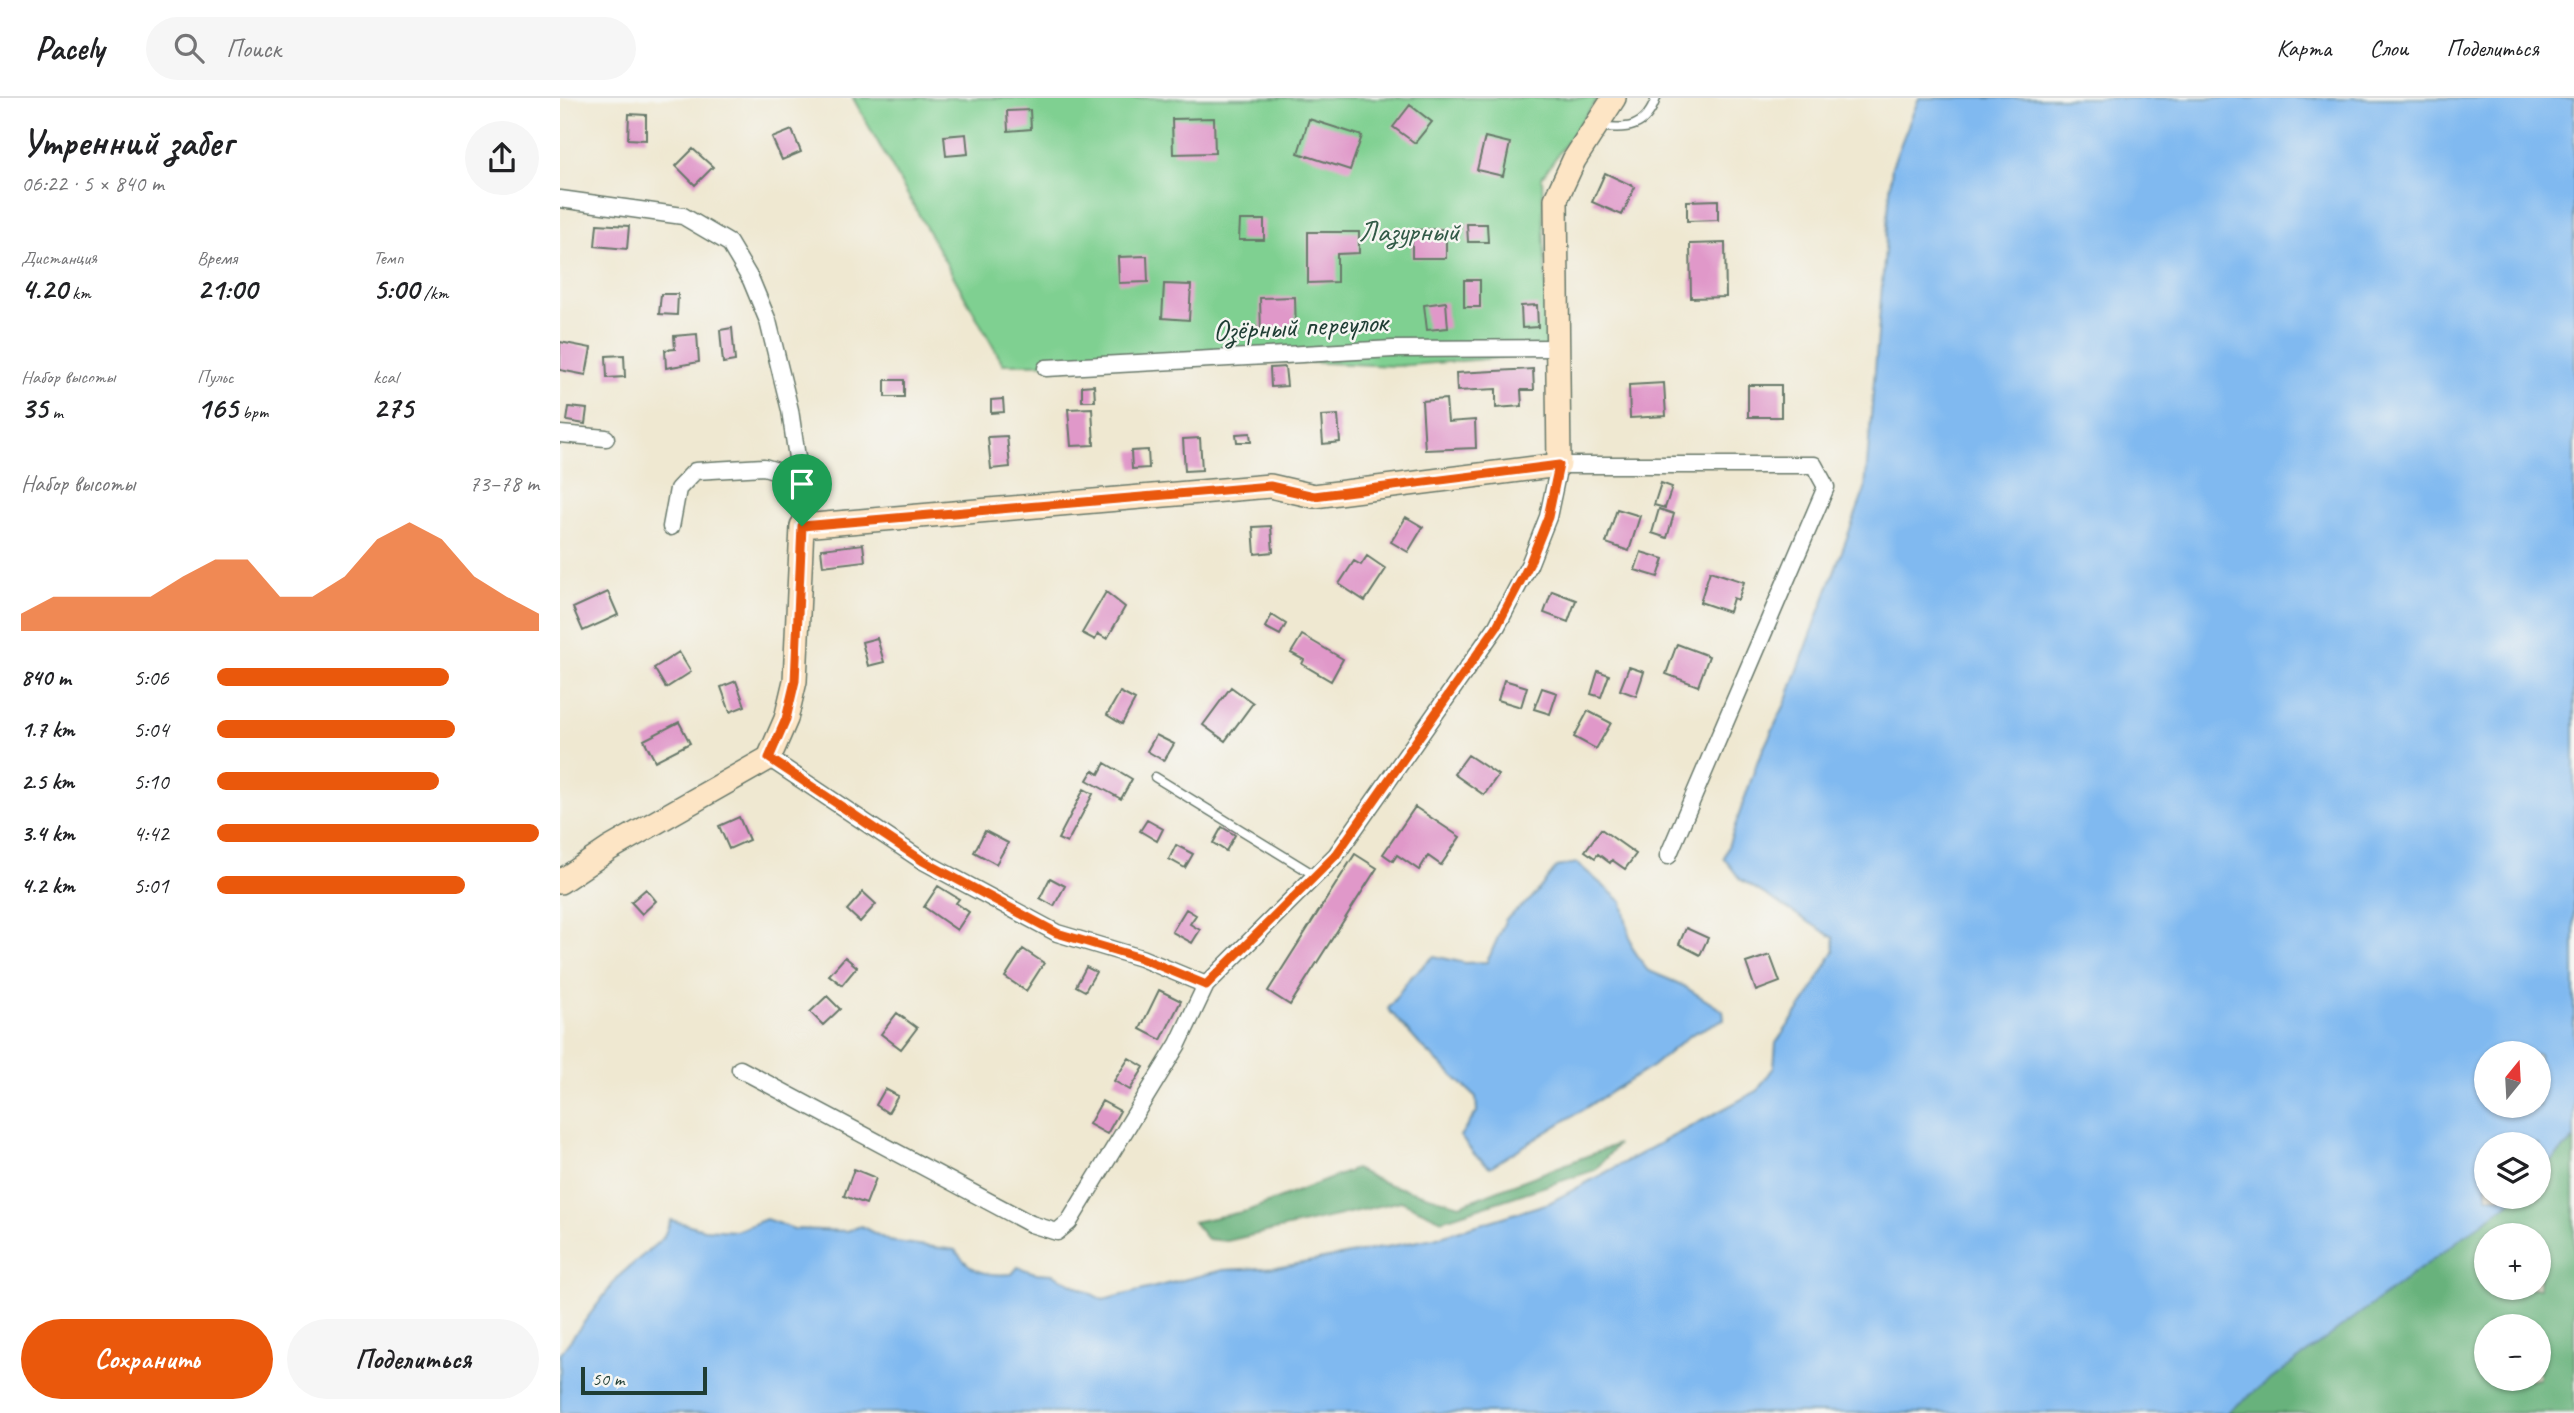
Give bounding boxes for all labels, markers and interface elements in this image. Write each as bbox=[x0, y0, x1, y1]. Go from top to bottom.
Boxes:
search box bbox=[146, 17, 636, 80]
text: Pacely bbox=[35, 27, 104, 69]
icon: search bbox=[170, 29, 208, 67]
text: Поиск bbox=[226, 32, 281, 65]
text: Карта bbox=[2277, 33, 2331, 63]
text: Слои bbox=[2369, 33, 2408, 63]
text: Поделиться bbox=[2446, 33, 2539, 63]
text: Утренний забег bbox=[21, 119, 233, 166]
button: share bbox=[465, 121, 539, 195]
text: 06:22 · 5 × 840 m bbox=[21, 169, 164, 198]
park label: Лазурный bbox=[1359, 212, 1461, 250]
text: Дистанция bbox=[21, 246, 97, 270]
text: Время bbox=[197, 246, 237, 270]
text: Темп bbox=[373, 246, 404, 270]
text: 4.20 bbox=[21, 270, 67, 308]
text: 21:00 bbox=[197, 270, 257, 308]
text: 5:00 bbox=[373, 270, 419, 308]
text: km bbox=[67, 281, 91, 305]
text: /km bbox=[419, 281, 448, 305]
street label: Озёрный переулок bbox=[1212, 302, 1391, 350]
text: Набор высоты bbox=[21, 365, 115, 389]
text: Пульс bbox=[197, 365, 234, 389]
text: kcal bbox=[373, 365, 398, 389]
text: 35 bbox=[21, 389, 48, 427]
text: 165 bbox=[197, 389, 238, 427]
text: 275 bbox=[373, 389, 413, 427]
text: m bbox=[48, 400, 63, 424]
text: bpm bbox=[238, 400, 268, 424]
pin bbox=[772, 454, 832, 526]
icon: arrive bbox=[783, 465, 821, 503]
text: Набор высоты bbox=[21, 469, 135, 498]
text: 73–78 m bbox=[469, 469, 539, 498]
text: 840 m bbox=[21, 663, 71, 692]
text: 5:06 bbox=[133, 663, 169, 692]
text: 1.7 km bbox=[21, 715, 74, 744]
text: 5:04 bbox=[133, 715, 169, 744]
text: 2.5 km bbox=[21, 767, 74, 796]
text: 5:10 bbox=[133, 767, 169, 796]
text: 3.4 km bbox=[21, 819, 75, 848]
text: 4:42 bbox=[133, 819, 169, 848]
text: 4.2 km bbox=[21, 871, 75, 900]
text: 5:01 bbox=[133, 871, 169, 900]
north arrow bbox=[2474, 1041, 2552, 1118]
map controls bbox=[2474, 1041, 2551, 1391]
button: layers bbox=[2474, 1132, 2551, 1209]
button: + bbox=[2474, 1223, 2551, 1300]
button: − bbox=[2474, 1314, 2551, 1391]
button: Сохранить bbox=[21, 1319, 273, 1399]
button: Поделиться bbox=[287, 1319, 539, 1399]
scale bar bbox=[581, 1364, 707, 1396]
text: 50 m bbox=[592, 1367, 624, 1391]

